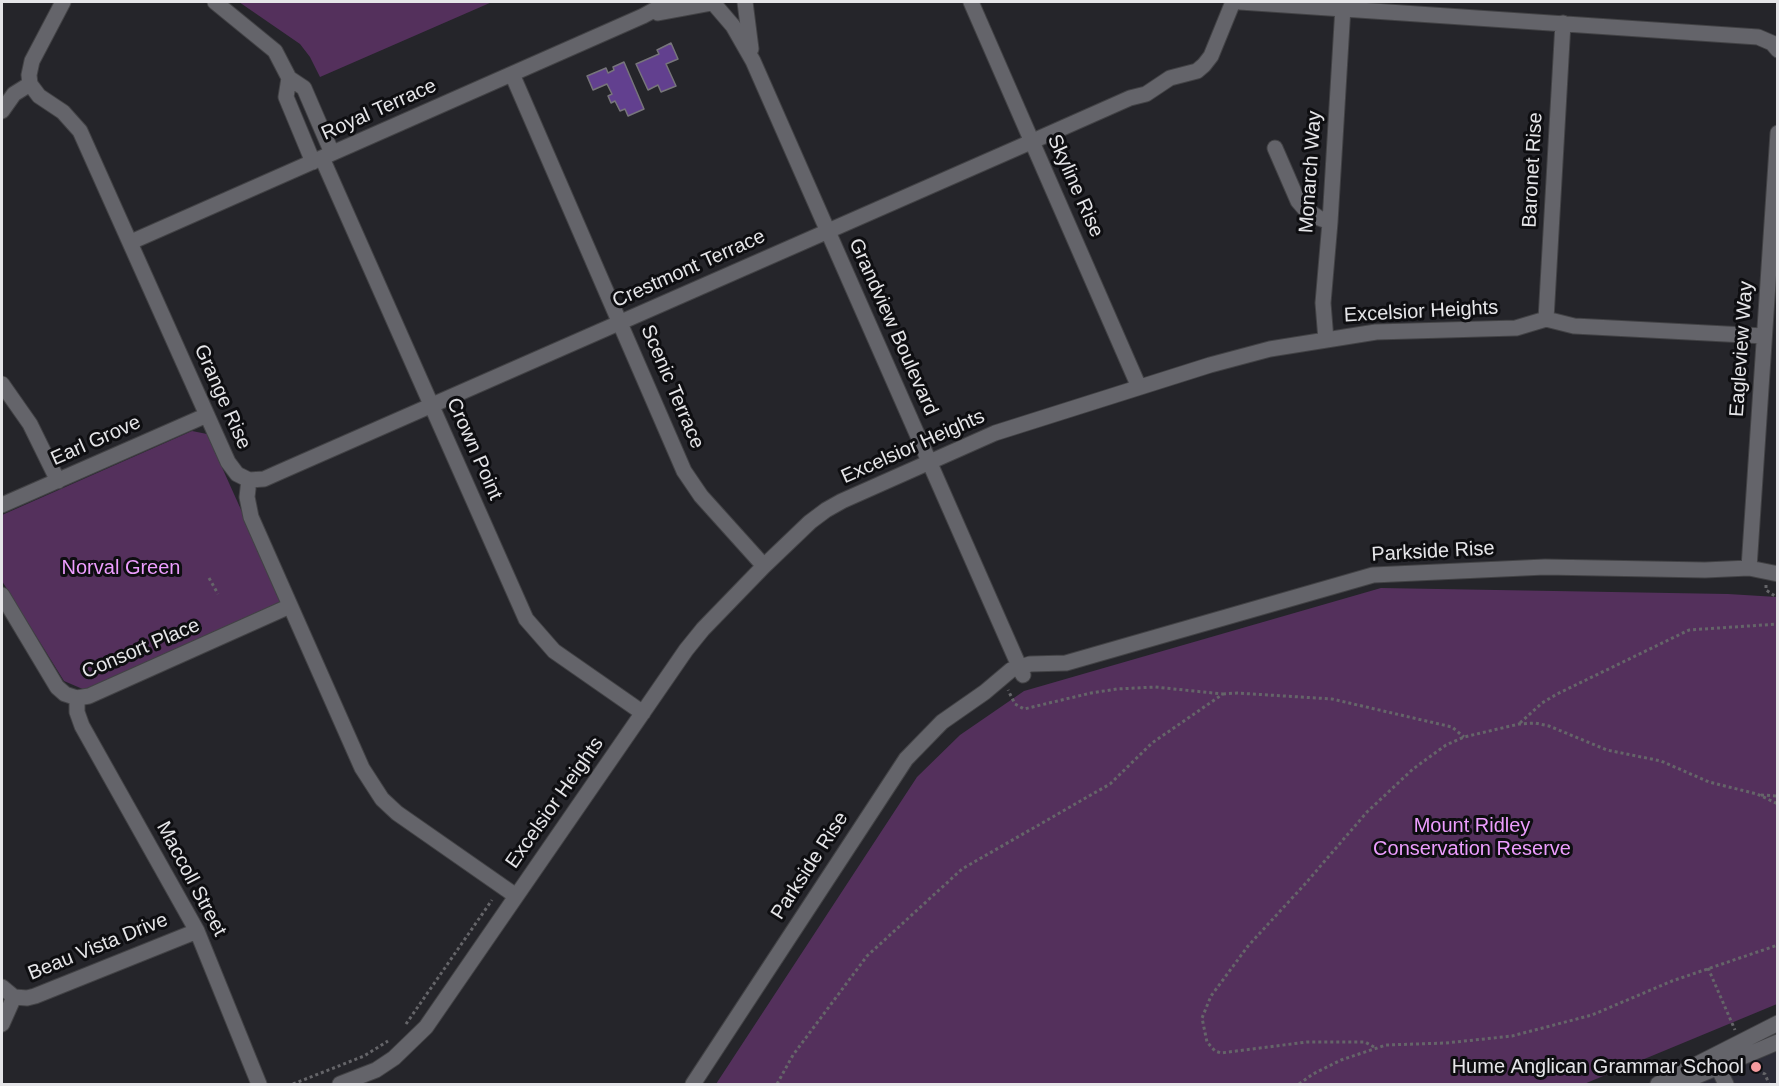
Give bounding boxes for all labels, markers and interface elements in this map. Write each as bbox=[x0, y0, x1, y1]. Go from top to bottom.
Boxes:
street label: Royal Terrace bbox=[318, 74, 440, 146]
street label: Monarch Way bbox=[1295, 110, 1327, 234]
street label: Baronet Rise bbox=[1518, 112, 1548, 228]
street label: Skyline Rise bbox=[1042, 131, 1108, 241]
street label: Crestmont Terrace bbox=[609, 225, 769, 313]
street label: Grandview Boulevard bbox=[843, 235, 943, 419]
street label: Eagleview Way bbox=[1725, 280, 1759, 418]
street label: Excelsior Heights bbox=[1343, 296, 1499, 328]
street label: Scenic Terrace bbox=[635, 321, 709, 453]
street label: Grange Rise bbox=[188, 341, 256, 453]
street label: Crown Point bbox=[441, 394, 507, 504]
street label: Excelsior Heights bbox=[838, 405, 988, 489]
street label: Earl Grove bbox=[47, 411, 145, 471]
street label: Parkside Rise bbox=[1371, 537, 1495, 567]
park label: Norval Green bbox=[62, 556, 180, 580]
street label: Consort Place bbox=[78, 613, 204, 685]
street label: Excelsior Heights bbox=[501, 733, 609, 873]
street label: Parkside Rise bbox=[766, 808, 854, 924]
park label: Mount Ridley Conservation Reserve bbox=[1373, 814, 1571, 861]
street label: Maccoll Street bbox=[151, 817, 231, 941]
street label: Beau Vista Drive bbox=[25, 908, 171, 986]
place label: Hume Anglican Grammar School bbox=[1452, 1055, 1744, 1079]
marker: Hume Anglican Grammar School bbox=[1749, 1060, 1763, 1074]

